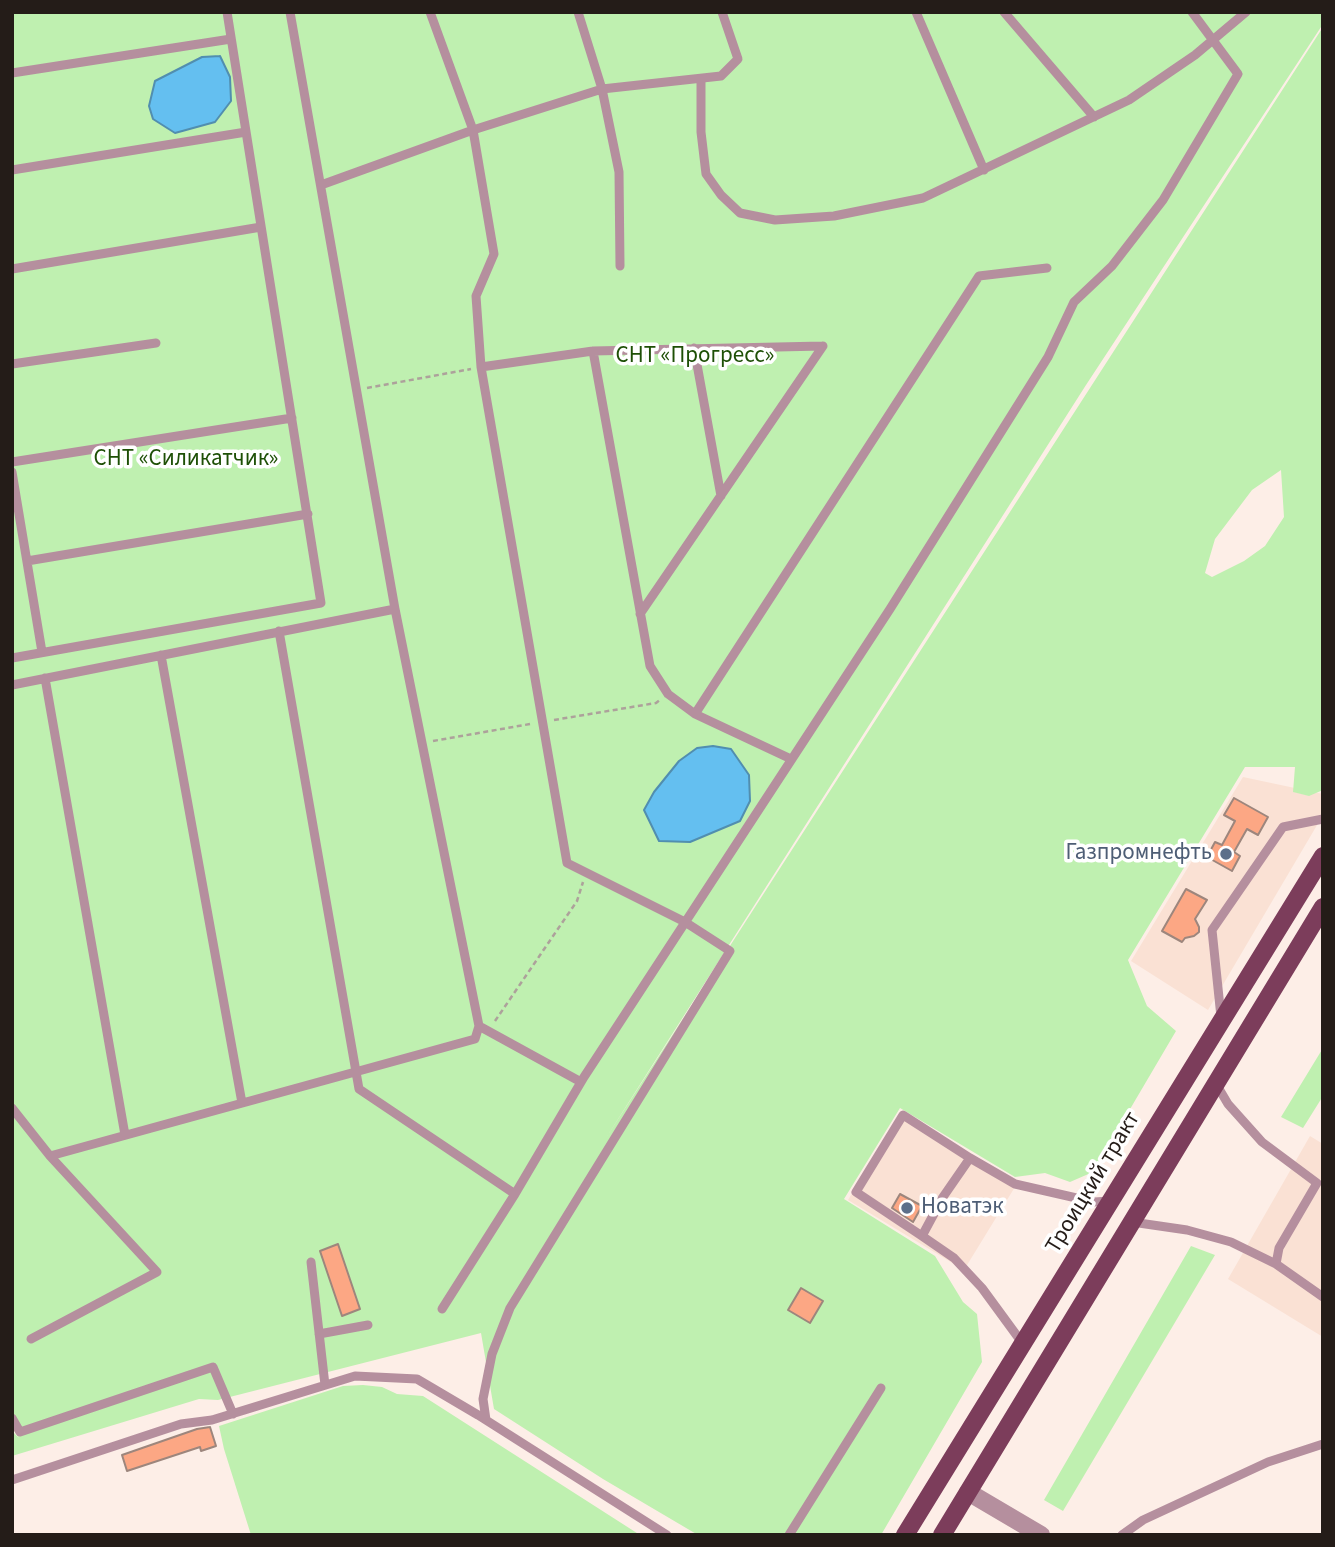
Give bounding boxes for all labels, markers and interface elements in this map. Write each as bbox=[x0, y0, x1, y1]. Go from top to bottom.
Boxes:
park label: СНТ «Прогресс» bbox=[616, 343, 774, 371]
park label: СНТ «Силикатчик» bbox=[94, 446, 278, 474]
place label: Газпромнефть bbox=[1065, 840, 1212, 868]
marker: Газпромнефть bbox=[1218, 846, 1234, 862]
street label: Троицкий тракт bbox=[1041, 1107, 1147, 1259]
place label: Новатэк bbox=[921, 1194, 1004, 1222]
marker: Новатэк bbox=[899, 1200, 915, 1216]

